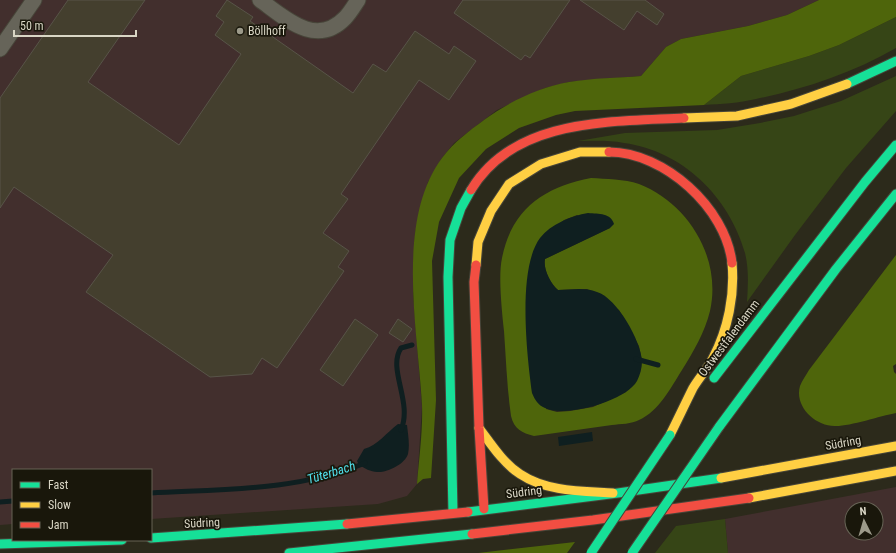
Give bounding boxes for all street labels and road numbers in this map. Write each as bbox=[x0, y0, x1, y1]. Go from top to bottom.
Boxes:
street label: Ostwestfalendamm bbox=[696, 297, 762, 379]
street label: Südring bbox=[824, 433, 862, 453]
street label: Südring bbox=[505, 483, 543, 501]
street label: Südring bbox=[184, 515, 220, 531]

